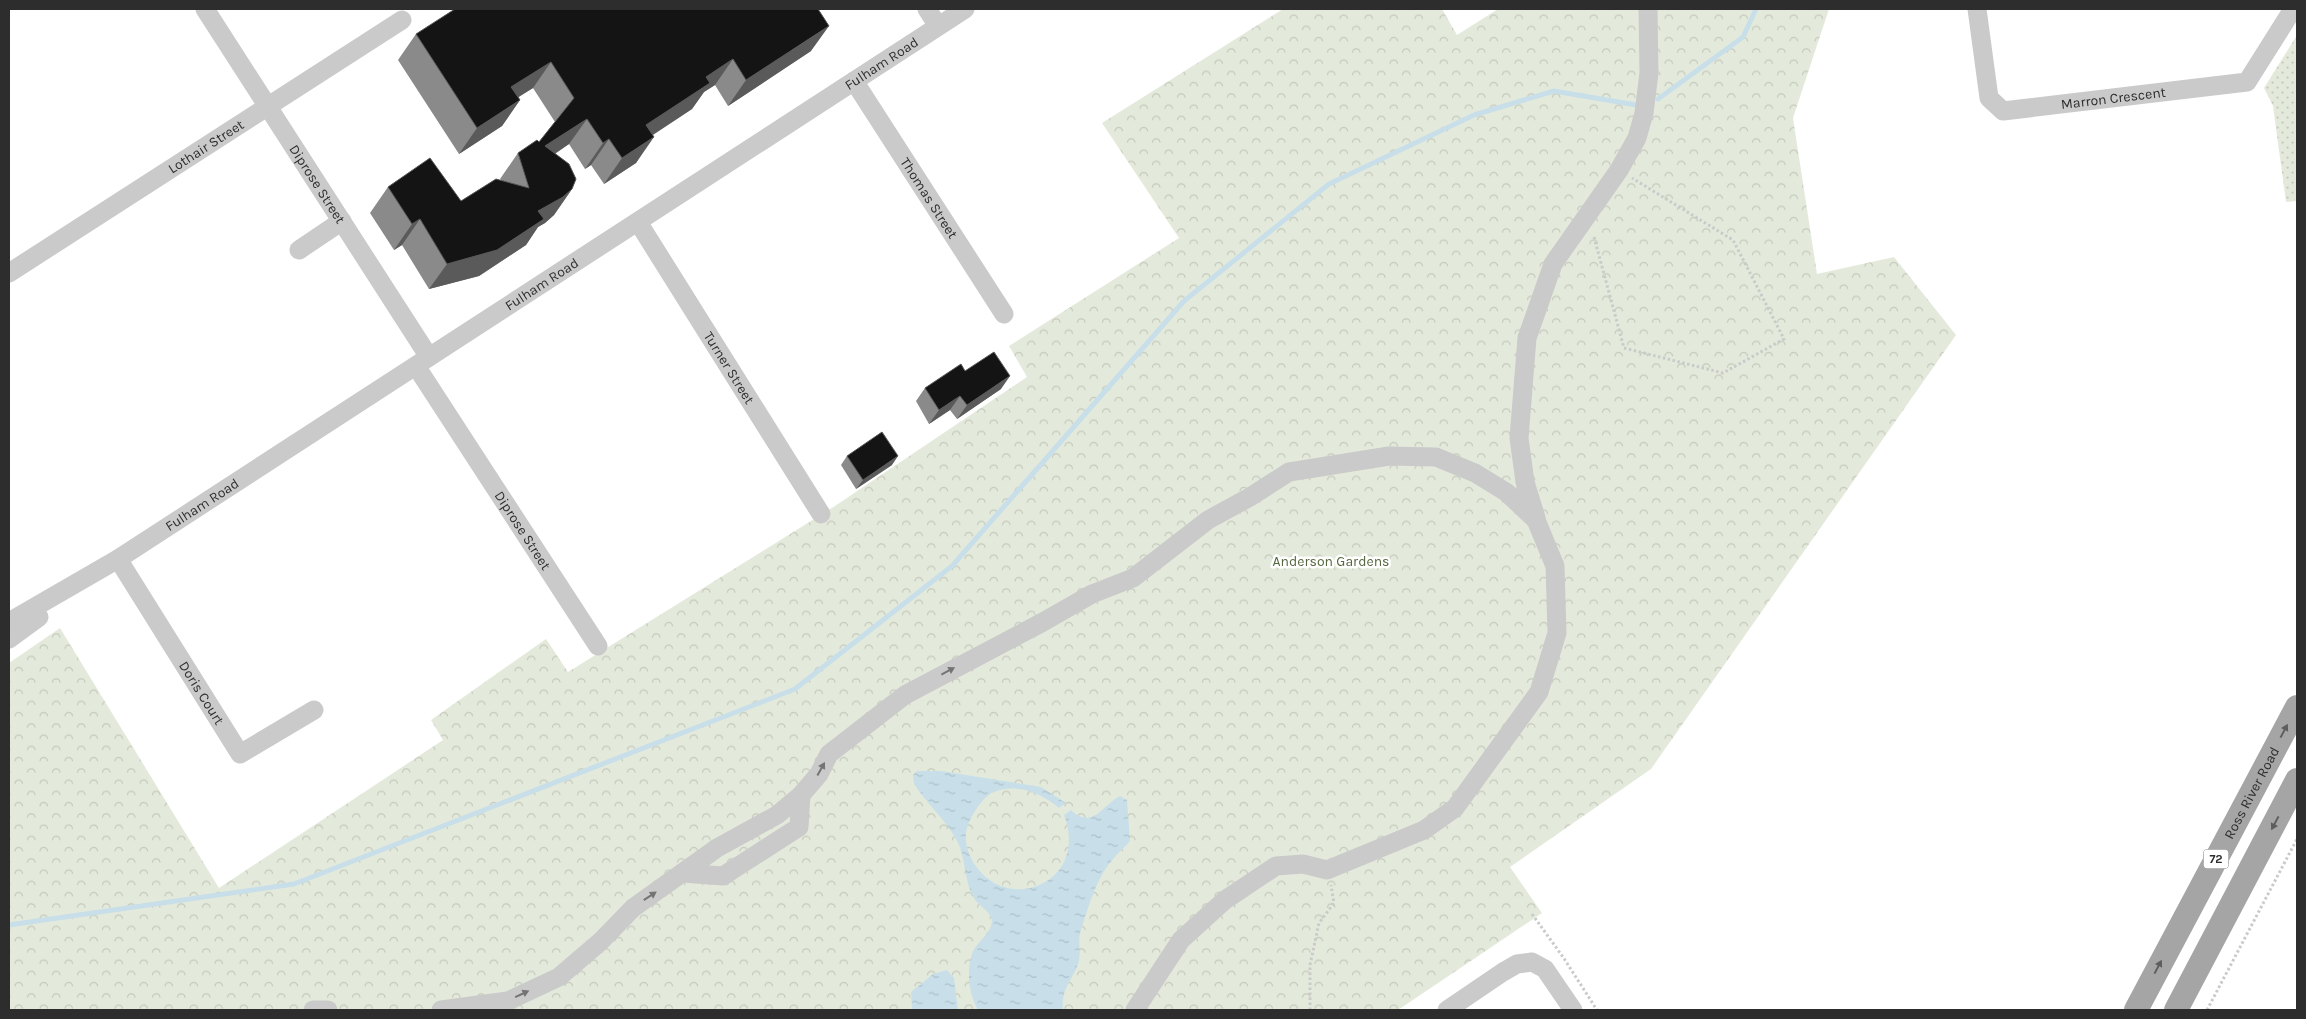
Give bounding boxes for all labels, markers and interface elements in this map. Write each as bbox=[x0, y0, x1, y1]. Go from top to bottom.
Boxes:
street label: Fulham Road bbox=[842, 34, 922, 94]
street label: Marron Crescent bbox=[2060, 84, 2167, 113]
street label: Lothair Street bbox=[165, 116, 247, 177]
street label: Diprose Street bbox=[285, 141, 349, 227]
street label: Thomas Street bbox=[896, 154, 961, 242]
street label: Fulham Road bbox=[502, 254, 582, 314]
street label: Turner Street bbox=[700, 329, 758, 407]
street label: Fulham Road bbox=[162, 475, 242, 535]
street label: Diprose Street bbox=[491, 488, 554, 573]
park label: Anderson Gardens bbox=[1273, 553, 1389, 570]
street label: Doris Court bbox=[175, 658, 228, 728]
one-way arrow bbox=[940, 667, 955, 675]
one-way arrow bbox=[2280, 724, 2288, 738]
street label: Ross River Road bbox=[2220, 744, 2283, 842]
one-way arrow bbox=[817, 762, 825, 777]
one-way arrow bbox=[2271, 815, 2279, 830]
road number: 72 bbox=[2204, 850, 2228, 869]
one-way arrow bbox=[643, 891, 657, 901]
one-way arrow bbox=[2154, 961, 2163, 974]
one-way arrow bbox=[515, 990, 530, 999]

